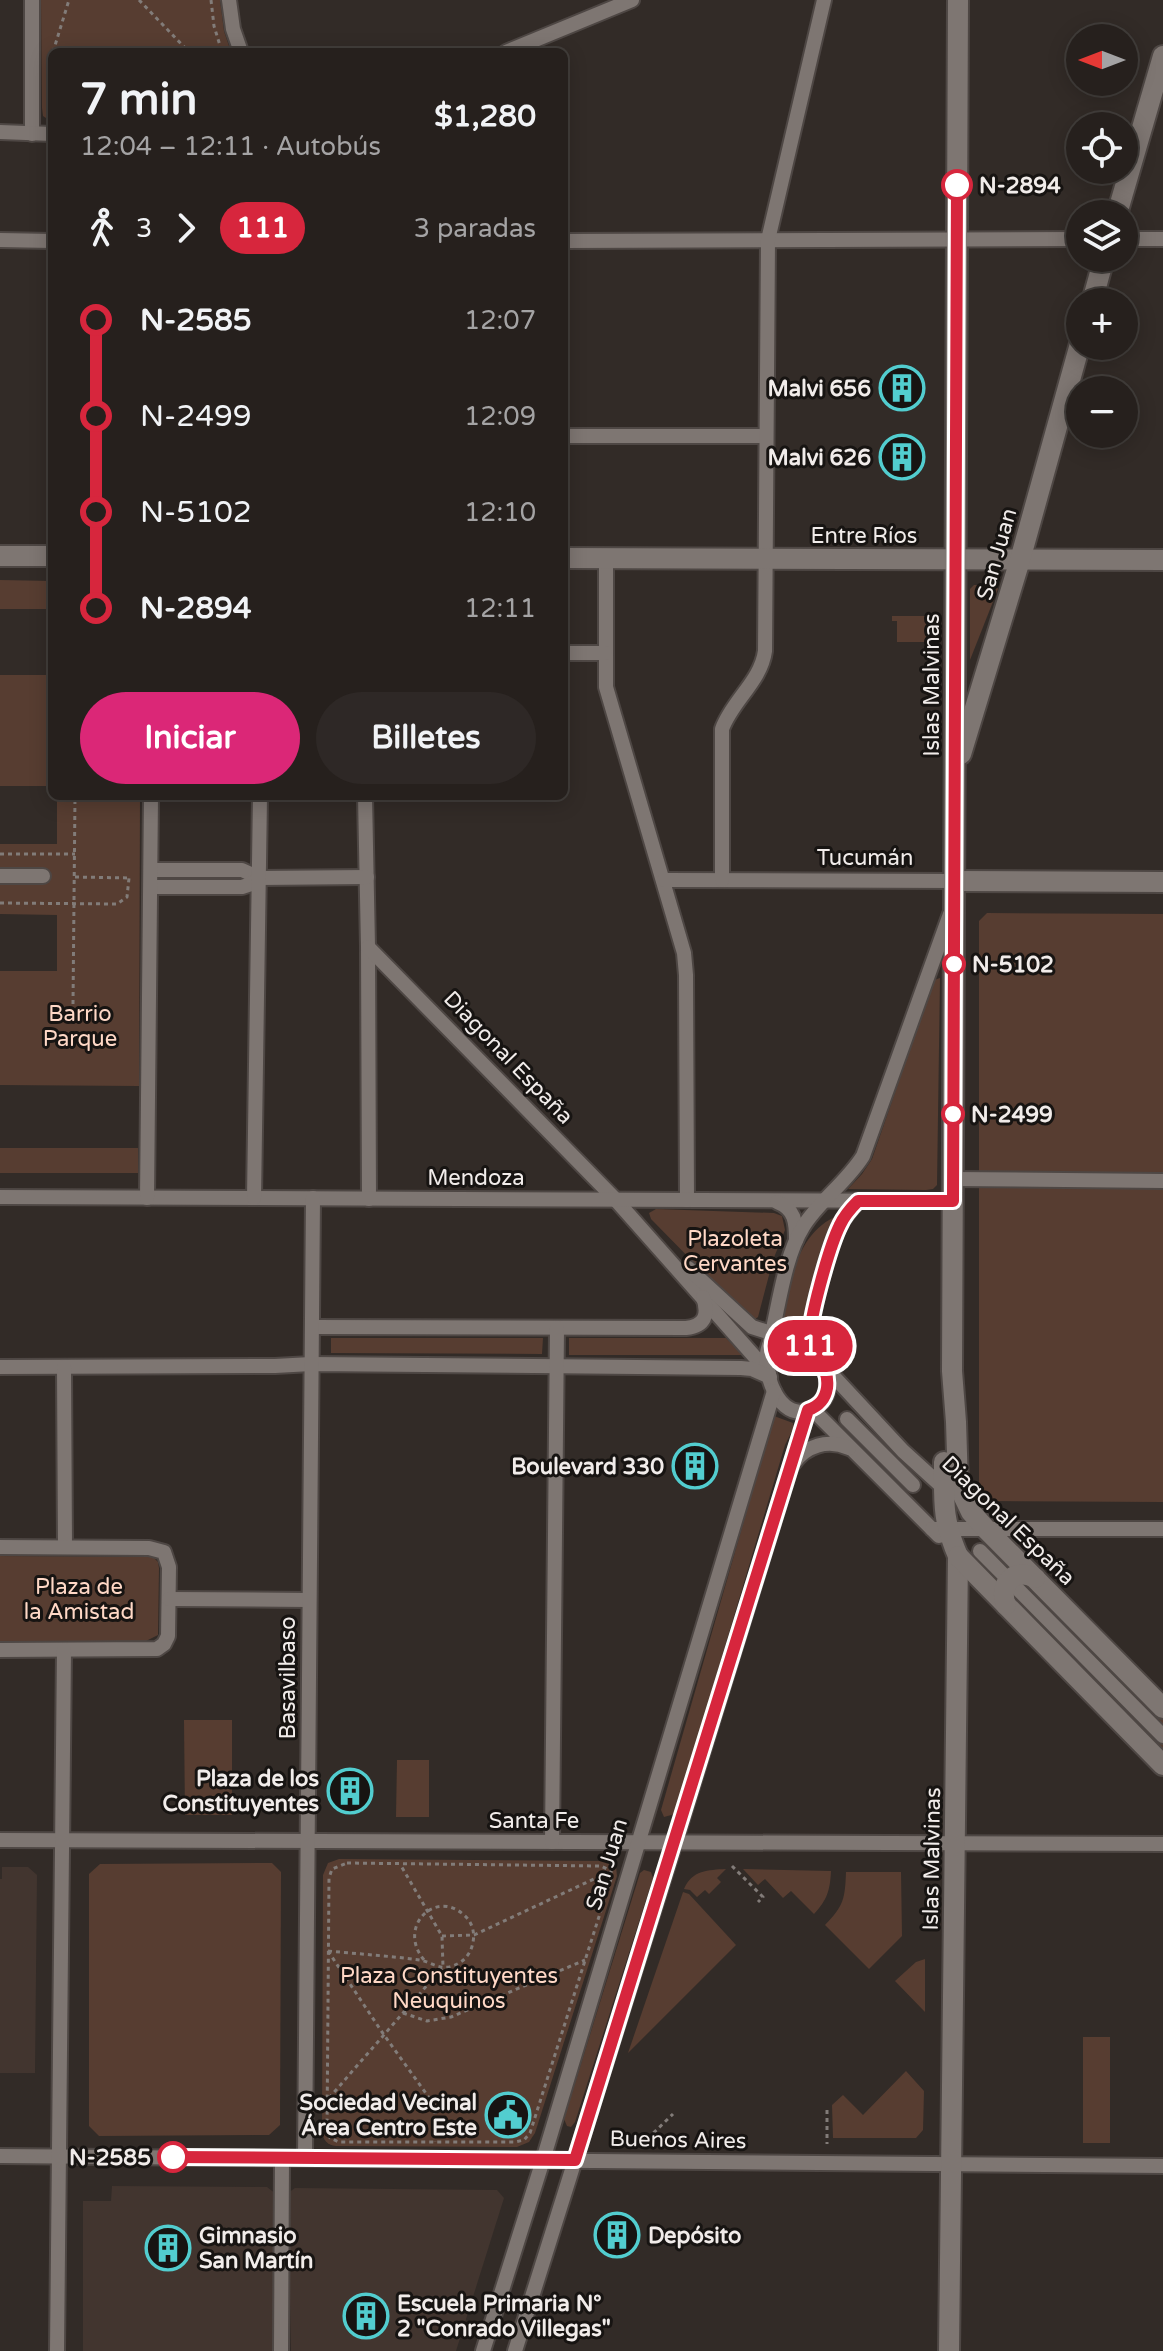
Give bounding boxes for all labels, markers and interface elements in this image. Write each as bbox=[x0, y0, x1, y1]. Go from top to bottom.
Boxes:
north arrow bbox=[1066, 24, 1138, 96]
map controls bbox=[1066, 24, 1138, 448]
text: 7 min bbox=[80, 74, 197, 127]
text: $1,280 bbox=[434, 98, 536, 135]
button: locate bbox=[1066, 112, 1138, 184]
text: 12:04 – 12:11 · Autobús bbox=[80, 131, 381, 162]
marker: N-2894 bbox=[942, 170, 972, 200]
place label: N-2894 bbox=[979, 173, 1061, 199]
button: layers bbox=[1066, 200, 1138, 272]
icon: walk bbox=[80, 206, 124, 250]
icon: forward bbox=[164, 206, 208, 250]
text: 111 bbox=[236, 211, 289, 245]
text: 3 bbox=[136, 213, 152, 244]
text: 3 paradas bbox=[414, 213, 536, 244]
button: + bbox=[1066, 288, 1138, 360]
text: N-2585 bbox=[140, 302, 252, 339]
text: 12:07 bbox=[464, 305, 536, 336]
building icon: Malvi 656 bbox=[878, 364, 926, 412]
place label: Malvi 656 bbox=[768, 376, 871, 402]
button: − bbox=[1066, 376, 1138, 448]
text: N-2499 bbox=[140, 398, 252, 435]
text: 12:09 bbox=[464, 401, 536, 432]
building icon: Malvi 626 bbox=[878, 433, 926, 481]
place label: Malvi 626 bbox=[768, 445, 871, 471]
text: N-5102 bbox=[140, 494, 252, 531]
text: 12:10 bbox=[464, 497, 536, 528]
street label: San Juan bbox=[971, 505, 1022, 603]
street label: Entre Ríos bbox=[811, 523, 917, 549]
text: N-2894 bbox=[140, 590, 252, 627]
text: 12:11 bbox=[464, 593, 536, 624]
street label: Islas Malvinas bbox=[919, 613, 945, 757]
button: Iniciar bbox=[80, 692, 300, 784]
button: Billetes bbox=[316, 692, 536, 784]
street label: Tucumán bbox=[817, 845, 913, 871]
place label: N-5102 bbox=[972, 952, 1054, 978]
marker: N-5102 bbox=[943, 953, 965, 975]
street label: Diagonal España bbox=[438, 986, 578, 1130]
park label: Barrio Parque bbox=[43, 1001, 117, 1052]
place label: N-2499 bbox=[971, 1102, 1053, 1128]
marker: N-2499 bbox=[942, 1103, 964, 1125]
street label: Mendoza bbox=[427, 1165, 525, 1191]
park label: Plazoleta Cervantes bbox=[683, 1226, 787, 1277]
line badge: 111 bbox=[764, 1320, 856, 1372]
text: 111 bbox=[784, 1329, 836, 1363]
building icon: Boulevard 330 bbox=[671, 1442, 719, 1490]
street label: Diagonal España bbox=[936, 1451, 1080, 1591]
place label: Boulevard 330 bbox=[511, 1454, 664, 1480]
park label: Plaza de la Amistad bbox=[24, 1574, 134, 1625]
street label: Basavilbaso bbox=[275, 1616, 301, 1740]
place label: Plaza de los Constituyentes bbox=[163, 1766, 319, 1817]
building icon: Plaza de los Constituyentes bbox=[326, 1767, 374, 1815]
street label: Islas Malvinas bbox=[918, 1787, 946, 1931]
street label: Santa Fe bbox=[489, 1808, 579, 1834]
street label: San Juan bbox=[581, 1815, 633, 1913]
park label: Plaza Constituyentes Neuquinos bbox=[340, 1963, 558, 2014]
place label: Sociedad Vecinal Área Centro Este bbox=[300, 2090, 477, 2141]
public building icon: Sociedad Vecinal Área Centro Este bbox=[484, 2091, 532, 2139]
street label: Buenos Aires bbox=[609, 2126, 747, 2154]
marker: N-2585 bbox=[158, 2142, 188, 2172]
place label: N-2585 bbox=[69, 2145, 151, 2171]
building icon: Depósito bbox=[593, 2211, 641, 2259]
place label: Gimnasio San Martín bbox=[199, 2223, 313, 2274]
place label: Depósito bbox=[648, 2223, 741, 2249]
building icon: Gimnasio San Martín bbox=[144, 2224, 192, 2272]
place label: Escuela Primaria N° 2 "Conrado Villegas" bbox=[397, 2291, 611, 2342]
building icon: Escuela Primaria N° 2 "Conrado Villegas" bbox=[342, 2292, 390, 2340]

